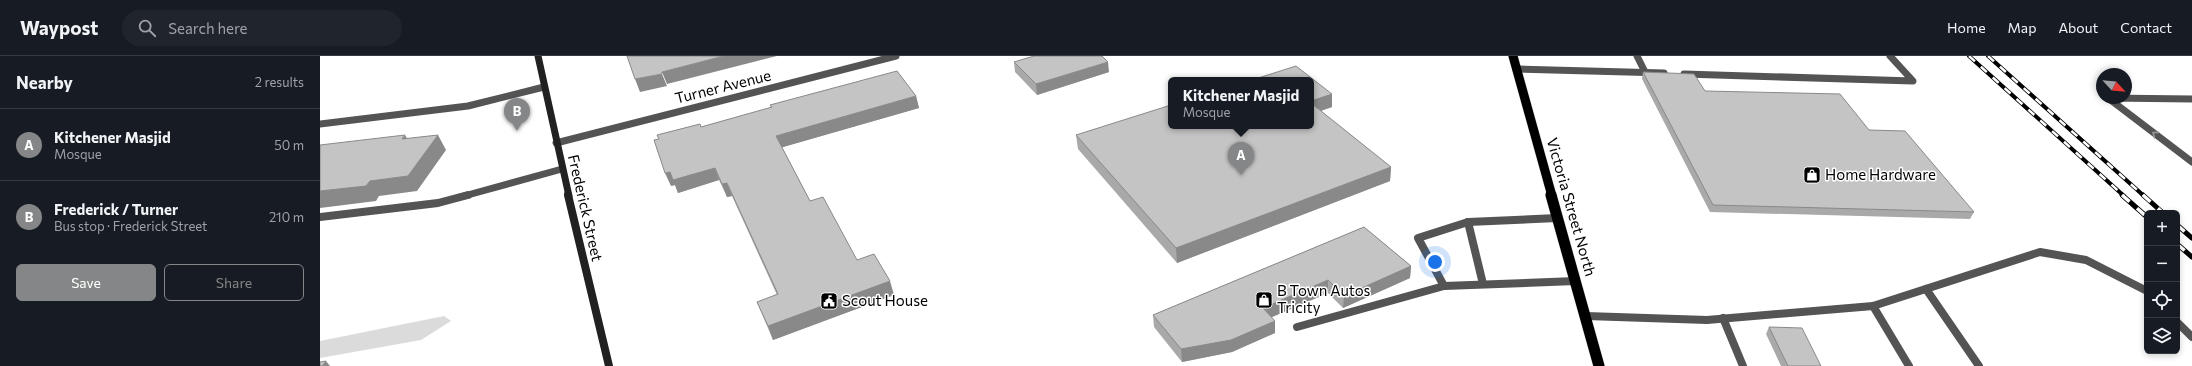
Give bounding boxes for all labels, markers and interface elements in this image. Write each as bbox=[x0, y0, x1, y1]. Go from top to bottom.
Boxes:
search box bbox=[122, 10, 402, 46]
text: Waypost bbox=[20, 16, 98, 39]
icon: search bbox=[136, 17, 158, 39]
text: Search here bbox=[168, 19, 248, 37]
text: Home bbox=[1947, 19, 1986, 36]
text: Map bbox=[2008, 19, 2036, 36]
text: About bbox=[2058, 19, 2098, 36]
text: Contact bbox=[2120, 19, 2172, 36]
street label: Turner Avenue bbox=[673, 65, 773, 107]
north arrow bbox=[2096, 68, 2132, 104]
text: Nearby bbox=[16, 72, 73, 93]
text: 2 results bbox=[255, 74, 304, 90]
popup bbox=[1168, 77, 1314, 129]
text: Kitchener Masjid bbox=[1183, 86, 1299, 104]
pin: B bbox=[504, 98, 530, 131]
text: Mosque bbox=[1183, 104, 1230, 120]
text: Kitchener Masjid bbox=[54, 128, 171, 146]
one-way arrow bbox=[2152, 131, 2159, 139]
street label: Victoria Street North bbox=[1544, 135, 1600, 278]
text: A bbox=[24, 137, 34, 153]
text: 50 m bbox=[274, 137, 304, 153]
pin: A bbox=[1228, 142, 1254, 175]
text: Mosque bbox=[54, 146, 102, 162]
street label: Frederick Street bbox=[565, 153, 607, 263]
shop icon: Home Hardware bbox=[1802, 165, 1822, 185]
place label: Home Hardware bbox=[1825, 165, 1936, 183]
text: Frederick / Turner bbox=[54, 200, 178, 218]
text: B bbox=[25, 209, 33, 225]
text: 210 m bbox=[269, 209, 304, 225]
map controls bbox=[2144, 210, 2180, 354]
button: + bbox=[2144, 210, 2180, 246]
text: Bus stop · Frederick Street bbox=[54, 218, 207, 234]
button: − bbox=[2144, 246, 2180, 282]
your location bbox=[1425, 252, 1445, 272]
button: Save bbox=[16, 264, 156, 301]
button: Share bbox=[164, 264, 304, 301]
place label: B Town Autos Tricity bbox=[1277, 281, 1371, 316]
button: locate bbox=[2144, 282, 2180, 318]
shop icon: B Town Autos Tricity bbox=[1254, 290, 1274, 310]
public building icon: Scout House bbox=[819, 291, 839, 311]
place label: Scout House bbox=[842, 291, 928, 309]
button: layers bbox=[2144, 318, 2180, 354]

